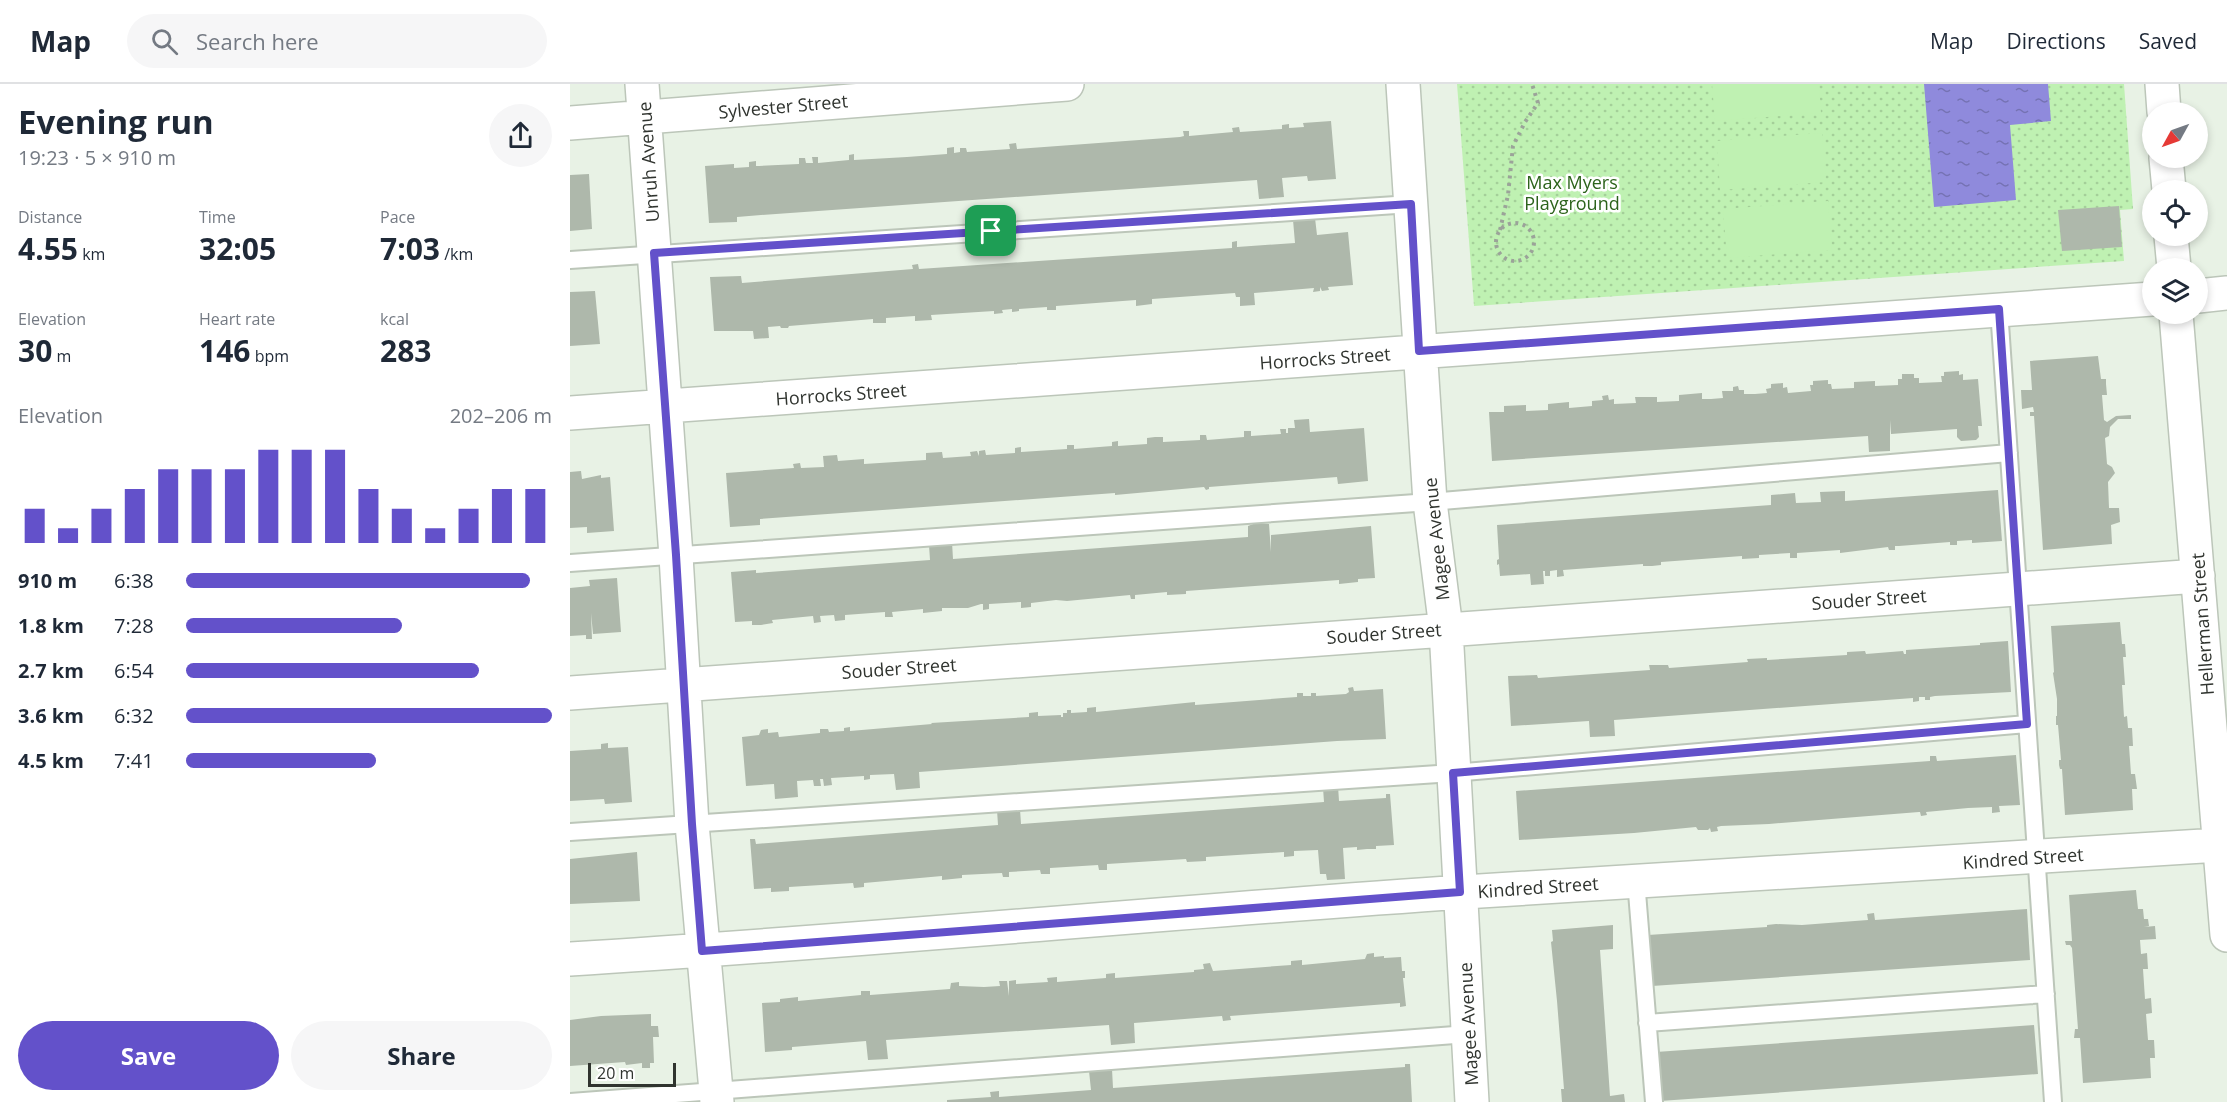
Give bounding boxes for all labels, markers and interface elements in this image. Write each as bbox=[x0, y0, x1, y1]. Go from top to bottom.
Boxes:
search box bbox=[127, 14, 547, 68]
text: Map bbox=[30, 22, 91, 60]
icon: search bbox=[148, 25, 181, 58]
text: Search here bbox=[196, 26, 319, 56]
text: Map bbox=[1930, 27, 1973, 55]
text: Directions bbox=[2006, 27, 2106, 55]
text: Saved bbox=[2139, 27, 2197, 55]
street label: Sylvester Street bbox=[717, 88, 849, 124]
text: Evening run bbox=[18, 99, 214, 144]
street label: Unruh Avenue bbox=[632, 101, 664, 223]
north arrow bbox=[2142, 102, 2208, 168]
map controls bbox=[2142, 102, 2208, 324]
button: share bbox=[489, 104, 552, 167]
text: 19:23 · 5 × 910 m bbox=[18, 144, 176, 171]
park label: Max Myers Playground bbox=[1524, 170, 1620, 215]
button: locate bbox=[2142, 180, 2208, 246]
pin bbox=[965, 205, 1016, 256]
text: Distance bbox=[18, 206, 82, 228]
text: Time bbox=[199, 206, 236, 228]
text: Pace bbox=[380, 206, 415, 228]
icon: arrive bbox=[974, 214, 1007, 247]
text: 4.55 bbox=[18, 228, 78, 269]
text: 32:05 bbox=[199, 228, 276, 269]
text: 7:03 bbox=[380, 228, 440, 269]
text: km bbox=[78, 243, 105, 265]
text: /km bbox=[440, 243, 473, 265]
button: layers bbox=[2142, 258, 2208, 324]
text: Elevation bbox=[18, 308, 86, 330]
text: Heart rate bbox=[199, 308, 275, 330]
text: kcal bbox=[380, 308, 409, 330]
text: 30 bbox=[18, 330, 52, 371]
text: 146 bbox=[199, 330, 250, 371]
text: 283 bbox=[380, 330, 431, 371]
street label: Horrocks Street bbox=[1259, 341, 1391, 375]
text: m bbox=[52, 345, 71, 367]
text: bpm bbox=[250, 345, 289, 367]
street label: Horrocks Street bbox=[775, 377, 907, 411]
text: Elevation bbox=[18, 402, 103, 429]
text: 202–206 m bbox=[450, 402, 552, 429]
street label: Magee Avenue bbox=[1418, 476, 1454, 602]
street label: Hellerman Street bbox=[2185, 552, 2219, 696]
text: 910 m bbox=[18, 567, 77, 594]
text: 6:38 bbox=[114, 567, 154, 594]
street label: Souder Street bbox=[1811, 583, 1927, 615]
text: 1.8 km bbox=[18, 612, 84, 639]
text: 7:28 bbox=[114, 612, 154, 639]
street label: Souder Street bbox=[1326, 617, 1442, 649]
street label: Souder Street bbox=[841, 652, 957, 684]
text: 2.7 km bbox=[18, 657, 84, 684]
text: 6:54 bbox=[114, 657, 154, 684]
text: 3.6 km bbox=[18, 702, 84, 729]
text: 6:32 bbox=[114, 702, 154, 729]
text: 4.5 km bbox=[18, 747, 84, 774]
text: 7:41 bbox=[114, 747, 154, 774]
street label: Kindred Street bbox=[1962, 842, 2084, 874]
street label: Kindred Street bbox=[1477, 871, 1599, 903]
street label: Magee Avenue bbox=[1453, 962, 1483, 1086]
button: Save bbox=[18, 1021, 279, 1090]
button: Share bbox=[291, 1021, 552, 1090]
scale bar bbox=[588, 1060, 676, 1088]
text: 20 m bbox=[597, 1062, 634, 1084]

